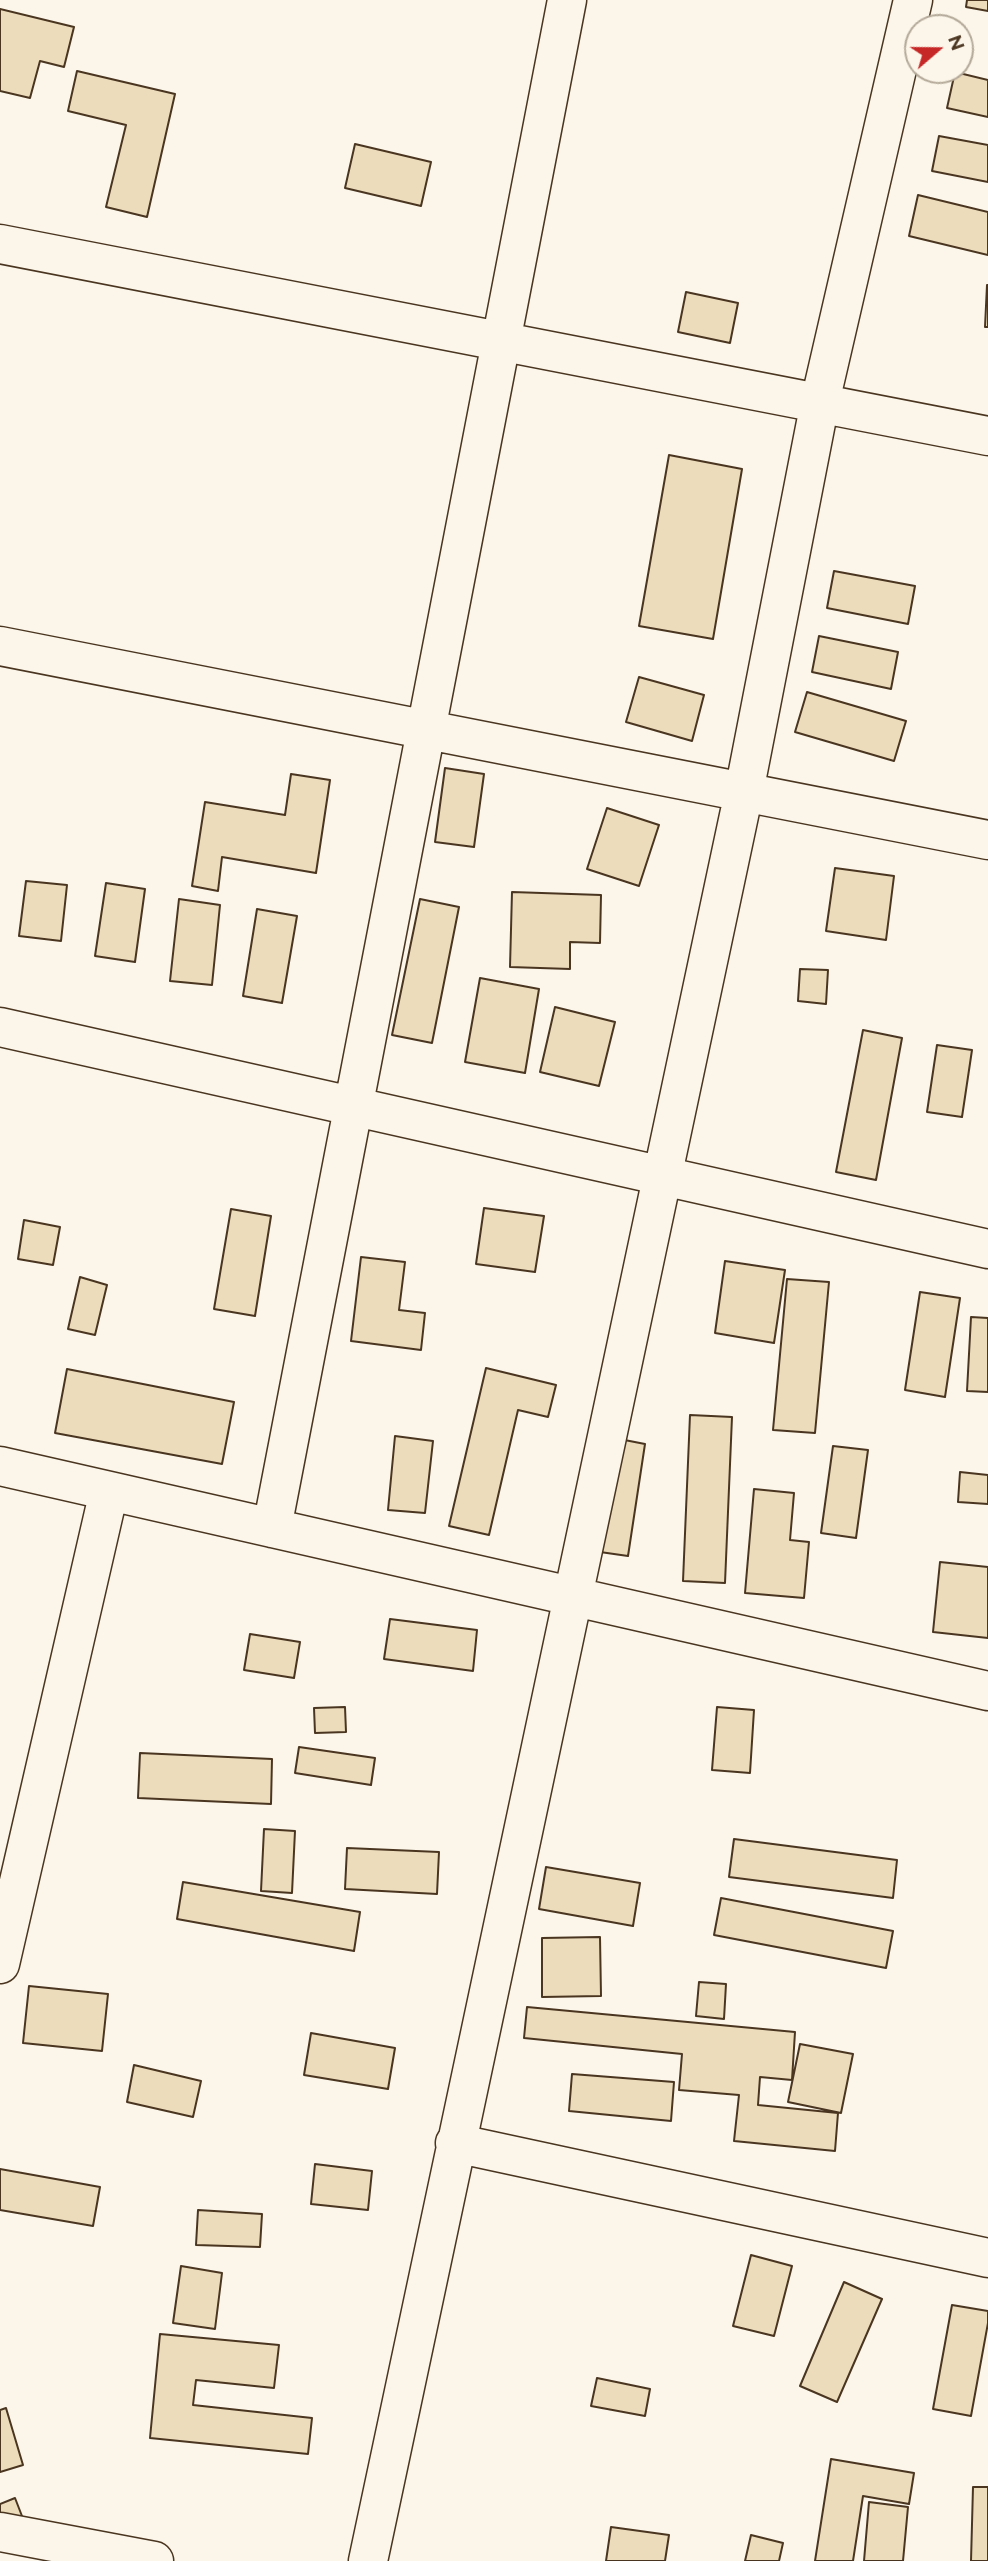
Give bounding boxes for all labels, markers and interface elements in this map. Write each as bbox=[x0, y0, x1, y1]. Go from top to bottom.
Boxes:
north arrow bbox=[904, 14, 974, 84]
text: N bbox=[944, 32, 970, 53]

